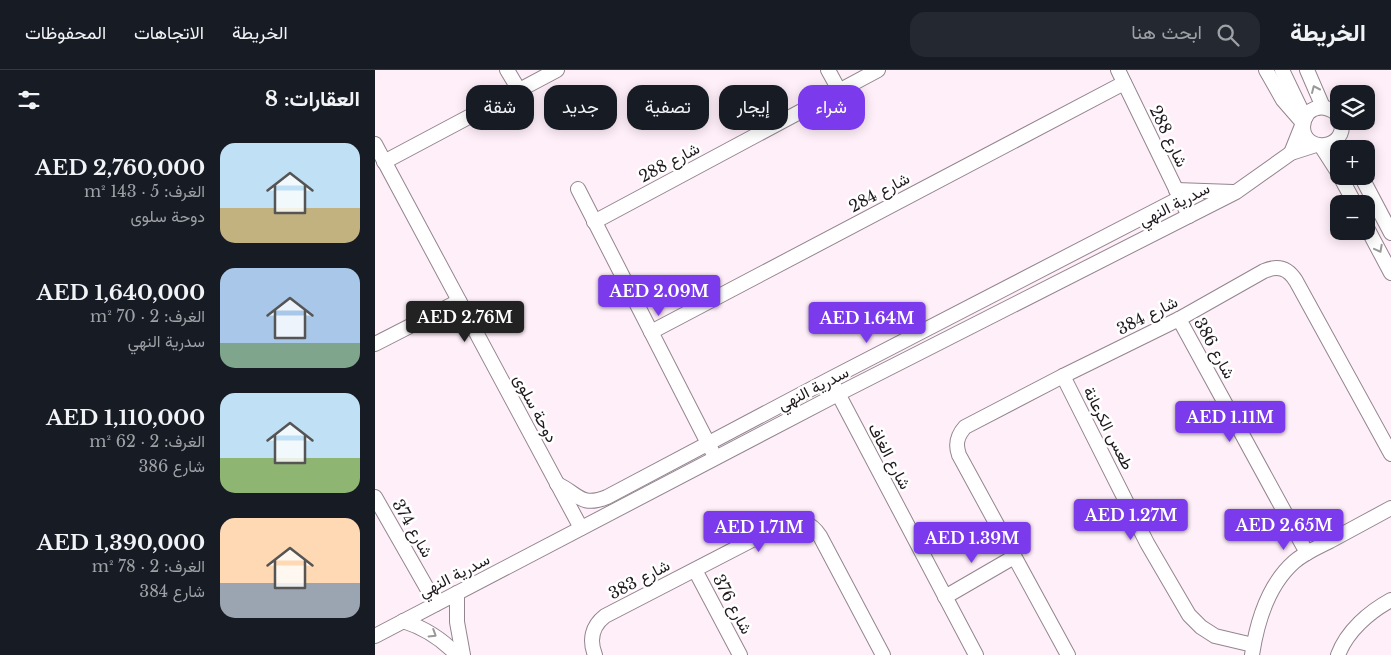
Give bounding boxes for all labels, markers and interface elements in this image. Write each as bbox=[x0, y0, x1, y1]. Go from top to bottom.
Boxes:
search box bbox=[910, 12, 1260, 57]
text: الخريطة bbox=[1290, 18, 1366, 47]
text: ابحث هنا bbox=[1131, 21, 1202, 44]
icon: search bbox=[1214, 21, 1242, 49]
text: المحفوظات bbox=[25, 22, 106, 44]
text: الاتجاهات bbox=[134, 22, 204, 44]
text: الخريطة bbox=[232, 22, 288, 44]
chip: شقة bbox=[466, 85, 534, 130]
chip: جديد bbox=[544, 85, 617, 130]
chip: تصفية bbox=[627, 85, 709, 130]
chip: إيجار bbox=[719, 85, 788, 130]
chip: شراء bbox=[798, 85, 865, 130]
one-way arrow bbox=[1311, 85, 1322, 94]
map controls bbox=[1330, 85, 1375, 240]
button: layers bbox=[1330, 85, 1375, 130]
icon: filters bbox=[15, 86, 43, 114]
text: العقارات: 8 bbox=[265, 86, 360, 112]
street label: شارع 288 bbox=[1144, 102, 1192, 171]
street label: شارع 288 bbox=[635, 138, 704, 188]
button: + bbox=[1330, 140, 1375, 185]
text: AED 2,760,000 bbox=[35, 155, 205, 181]
icon: home bbox=[260, 163, 320, 223]
street label: شارع 284 bbox=[845, 168, 914, 218]
street label: سدرية النهي bbox=[1135, 178, 1215, 234]
text: الغرف: 5 · 143 m² bbox=[84, 181, 205, 201]
button: − bbox=[1330, 195, 1375, 240]
text: دوحة سلوى bbox=[131, 206, 205, 226]
one-way arrow bbox=[1373, 244, 1383, 253]
pin: AED 2.09M bbox=[602, 274, 716, 317]
text: AED 1,640,000 bbox=[37, 280, 205, 306]
text: AED 2.09M bbox=[609, 281, 709, 301]
icon: home bbox=[260, 288, 320, 348]
street label: شارع 384 bbox=[1113, 291, 1182, 341]
pin: AED 2.76M bbox=[408, 300, 522, 343]
pin: AED 1.64M bbox=[810, 302, 924, 344]
text: الغرف: 2 · 70 m² bbox=[90, 306, 205, 326]
text: AED 2.76M bbox=[417, 307, 513, 327]
text: AED 1.64M bbox=[820, 308, 914, 328]
street label: شارع 386 bbox=[1188, 314, 1240, 383]
text: سدرية النهي bbox=[128, 331, 205, 351]
street label: سدرية النهي bbox=[774, 362, 854, 418]
street label: دوحة سلوى bbox=[509, 370, 562, 446]
street label: طعس الكرعانة bbox=[1079, 383, 1139, 473]
pin: AED 1.11M bbox=[1173, 400, 1287, 443]
text: AED 1,110,000 bbox=[46, 405, 205, 431]
text: AED 1.11M bbox=[1186, 407, 1274, 427]
icon: home bbox=[260, 413, 320, 473]
street label: شارع الغاف bbox=[862, 419, 916, 494]
text: الغرف: 2 · 62 m² bbox=[89, 431, 205, 451]
text: شارع 386 bbox=[138, 456, 205, 476]
street label: شارع 374 bbox=[387, 495, 438, 562]
pin: AED 1.27M bbox=[1074, 498, 1188, 541]
text: AED 1.27M bbox=[1085, 505, 1177, 525]
pin: AED 2.65M bbox=[1227, 508, 1341, 551]
pin: AED 1.71M bbox=[702, 510, 816, 553]
text: AED 2.65M bbox=[1235, 515, 1333, 535]
text: AED 1.71M bbox=[715, 517, 803, 537]
pin: AED 1.39M bbox=[915, 522, 1029, 564]
text: AED 1.39M bbox=[925, 528, 1019, 548]
text: AED 1,390,000 bbox=[37, 530, 205, 556]
icon: home bbox=[260, 538, 320, 598]
street label: سدرية النهي bbox=[415, 549, 495, 605]
street label: شارع 383 bbox=[605, 555, 674, 605]
text: الغرف: 2 · 78 m² bbox=[92, 556, 205, 576]
street label: شارع 376 bbox=[707, 571, 757, 638]
text: شارع 384 bbox=[139, 581, 205, 601]
one-way arrow bbox=[427, 628, 436, 637]

